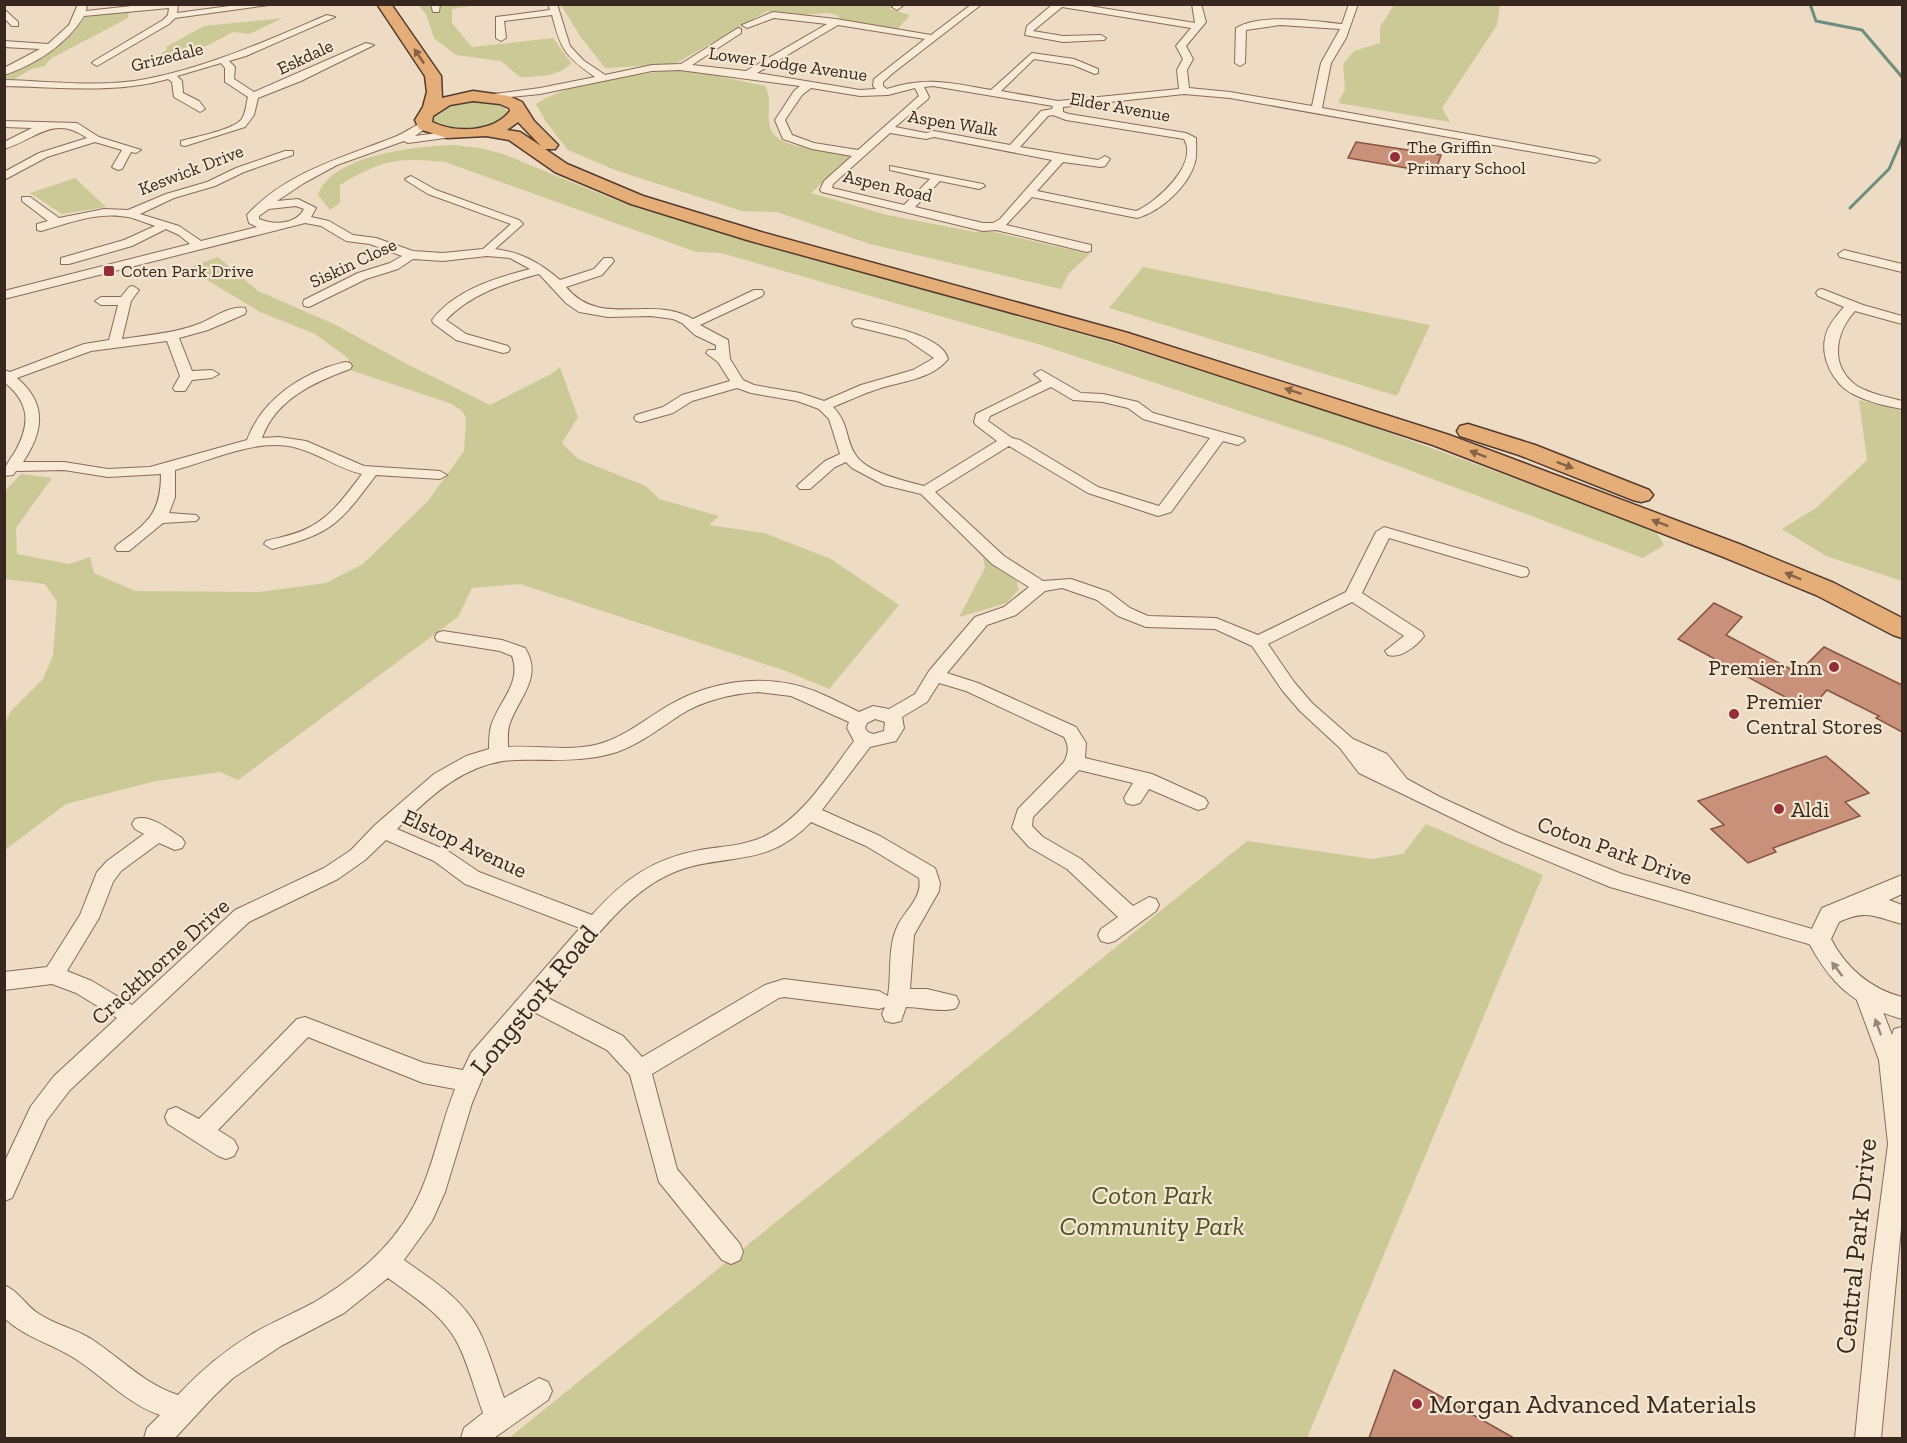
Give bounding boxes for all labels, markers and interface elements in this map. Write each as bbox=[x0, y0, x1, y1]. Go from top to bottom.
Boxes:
street label: Eskdale bbox=[273, 34, 337, 80]
street label: Grizedale bbox=[129, 37, 205, 77]
street label: Lower Lodge Avenue bbox=[707, 42, 869, 86]
one-way arrow bbox=[413, 48, 425, 64]
street label: Elder Avenue bbox=[1068, 87, 1172, 127]
street label: Aspen Walk bbox=[907, 105, 1000, 141]
place label: The Griffin Primary School bbox=[1407, 136, 1526, 179]
street label: Keswick Drive bbox=[135, 140, 247, 200]
marker: The Griffin Primary School bbox=[1388, 150, 1402, 164]
street label: Aspen Road bbox=[841, 165, 935, 207]
street label: Siskin Close bbox=[306, 233, 400, 293]
place label: Coten Park Drive bbox=[121, 260, 254, 282]
marker: Coten Park Drive bbox=[102, 264, 116, 278]
one-way arrow bbox=[1284, 386, 1302, 396]
one-way arrow bbox=[1468, 449, 1486, 459]
one-way arrow bbox=[1556, 461, 1574, 470]
one-way arrow bbox=[1651, 518, 1669, 527]
one-way arrow bbox=[1784, 571, 1802, 581]
place label: Premier Inn bbox=[1708, 654, 1822, 681]
marker: Premier Inn bbox=[1827, 660, 1841, 674]
place label: Premier Central Stores bbox=[1746, 688, 1882, 740]
marker: Premier Central Stores bbox=[1727, 707, 1741, 721]
place label: Aldi bbox=[1791, 796, 1829, 823]
marker: Aldi bbox=[1772, 802, 1786, 816]
street label: Elstop Avenue bbox=[398, 803, 531, 884]
street label: Coton Park Drive bbox=[1534, 810, 1696, 891]
street label: Crackthorne Drive bbox=[86, 892, 235, 1030]
street label: Longstork Road bbox=[464, 918, 604, 1082]
one-way arrow bbox=[1831, 961, 1844, 977]
one-way arrow bbox=[1873, 1018, 1883, 1036]
street label: Central Park Drive bbox=[1829, 1137, 1883, 1355]
park label: Coton Park Community Park bbox=[1059, 1179, 1245, 1242]
place label: Morgan Advanced Materials bbox=[1429, 1388, 1756, 1420]
marker: Morgan Advanced Materials bbox=[1410, 1397, 1424, 1411]

